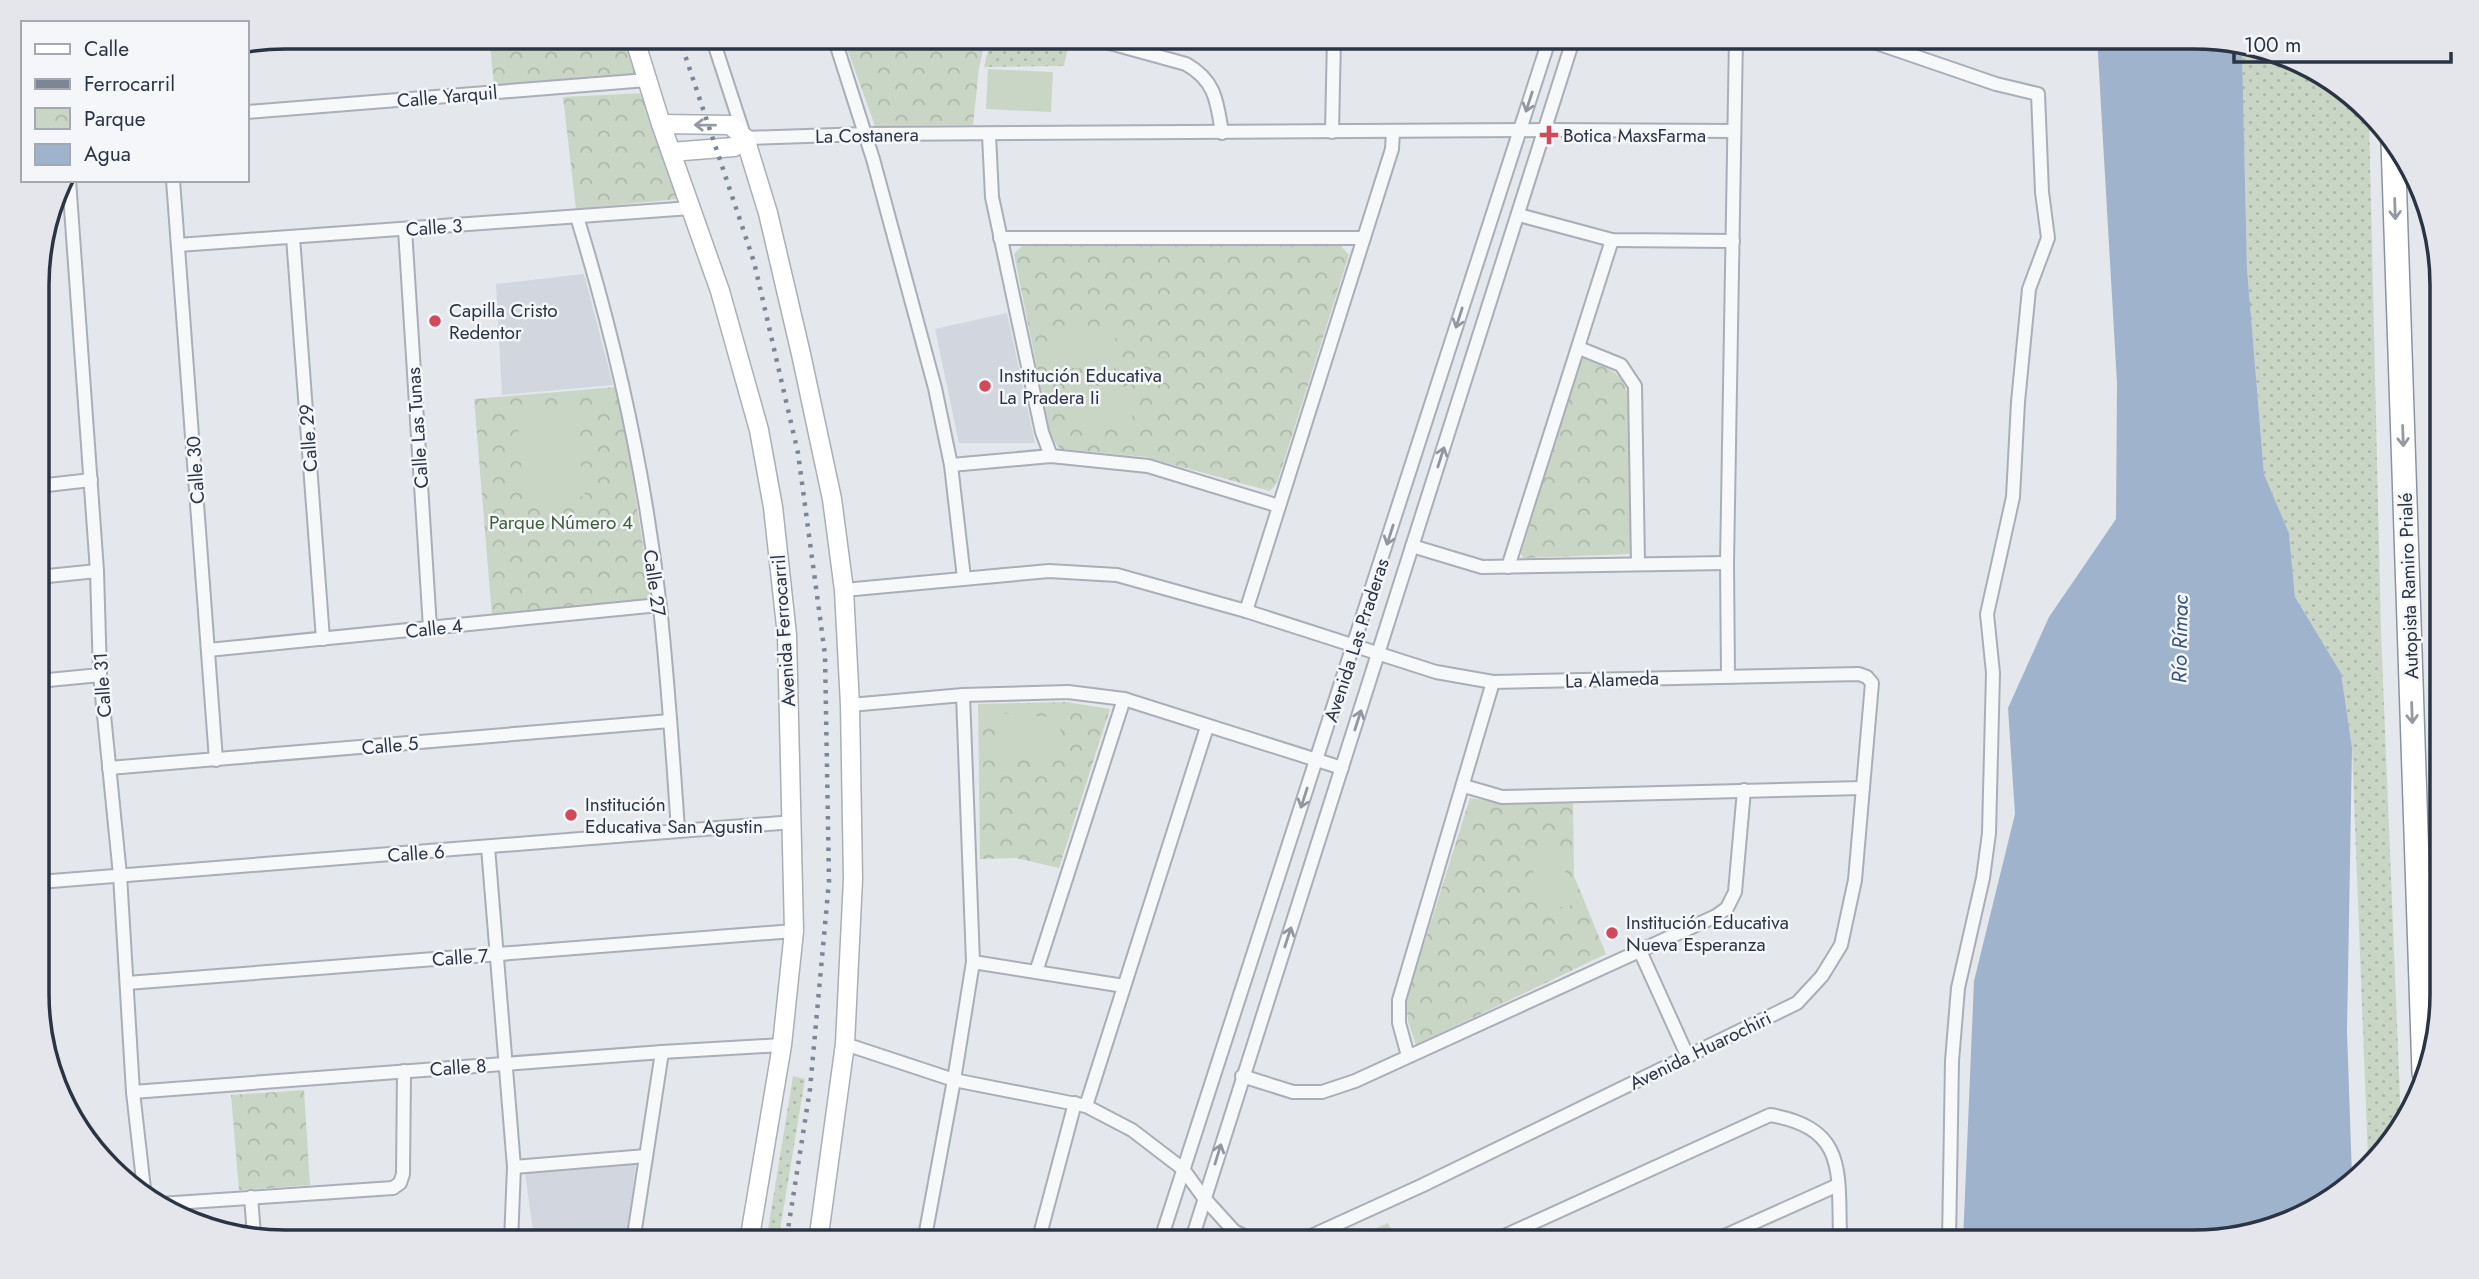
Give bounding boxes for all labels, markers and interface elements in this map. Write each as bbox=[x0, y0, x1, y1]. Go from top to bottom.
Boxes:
legend bbox=[21, 21, 248, 182]
scale bar bbox=[2234, 21, 2451, 65]
text: 100 m bbox=[2244, 30, 2301, 60]
text: Calle bbox=[84, 34, 129, 64]
text: Ferrocarril bbox=[84, 69, 175, 99]
street label: Calle Yarquil bbox=[396, 79, 498, 114]
one-way arrow bbox=[1521, 90, 1534, 112]
text: Parque bbox=[84, 104, 146, 134]
one-way arrow bbox=[694, 118, 717, 132]
street label: La Costanera bbox=[815, 121, 919, 150]
place label: Botica MaxsFarma bbox=[1563, 122, 1706, 149]
marker: Botica MaxsFarma bbox=[1541, 127, 1557, 143]
text: Agua bbox=[84, 139, 131, 169]
one-way arrow bbox=[2389, 197, 2402, 220]
street label: Calle 3 bbox=[405, 212, 463, 243]
place label: Capilla Cristo Redentor bbox=[449, 297, 558, 346]
one-way arrow bbox=[1452, 307, 1464, 329]
marker: Capilla Cristo Redentor bbox=[427, 313, 443, 329]
place label: Institución Educativa La Pradera Ii bbox=[999, 362, 1162, 411]
street label: Calle Las Tunas bbox=[400, 366, 435, 490]
marker: Institución Educativa La Pradera Ii bbox=[977, 378, 993, 394]
street label: Calle 29 bbox=[293, 403, 324, 473]
one-way arrow bbox=[2396, 424, 2409, 447]
street label: Calle 30 bbox=[180, 435, 211, 505]
one-way arrow bbox=[1435, 446, 1448, 468]
street label: Autopista Ramiro Prialé bbox=[2392, 492, 2425, 680]
park label: Parque Número 4 bbox=[489, 509, 633, 536]
one-way arrow bbox=[1382, 524, 1395, 546]
street label: Calle 27 bbox=[636, 548, 673, 618]
street label: Avenida Ferrocarril bbox=[765, 554, 802, 708]
street label: Avenida Las Praderas bbox=[1317, 554, 1396, 726]
water label: Río Rímac bbox=[2164, 594, 2196, 683]
street label: Calle 4 bbox=[404, 612, 464, 645]
street label: Calle 31 bbox=[87, 651, 118, 718]
street label: La Alameda bbox=[1565, 664, 1659, 695]
one-way arrow bbox=[2405, 701, 2419, 724]
one-way arrow bbox=[1352, 710, 1365, 732]
street label: Calle 5 bbox=[360, 730, 420, 761]
one-way arrow bbox=[1297, 787, 1310, 809]
place label: Institución Educativa San Agustin bbox=[585, 791, 763, 840]
marker: Institución Educativa San Agustin bbox=[563, 807, 579, 823]
street label: Calle 6 bbox=[386, 838, 446, 869]
place label: Institución Educativa Nueva Esperanza bbox=[1626, 909, 1789, 958]
marker: Institución Educativa Nueva Esperanza bbox=[1604, 925, 1620, 941]
one-way arrow bbox=[1282, 926, 1295, 948]
street label: Calle 7 bbox=[431, 942, 489, 973]
street label: Avenida Huarochiri bbox=[1625, 1004, 1776, 1097]
street label: Calle 8 bbox=[429, 1052, 487, 1083]
one-way arrow bbox=[1213, 1143, 1226, 1165]

